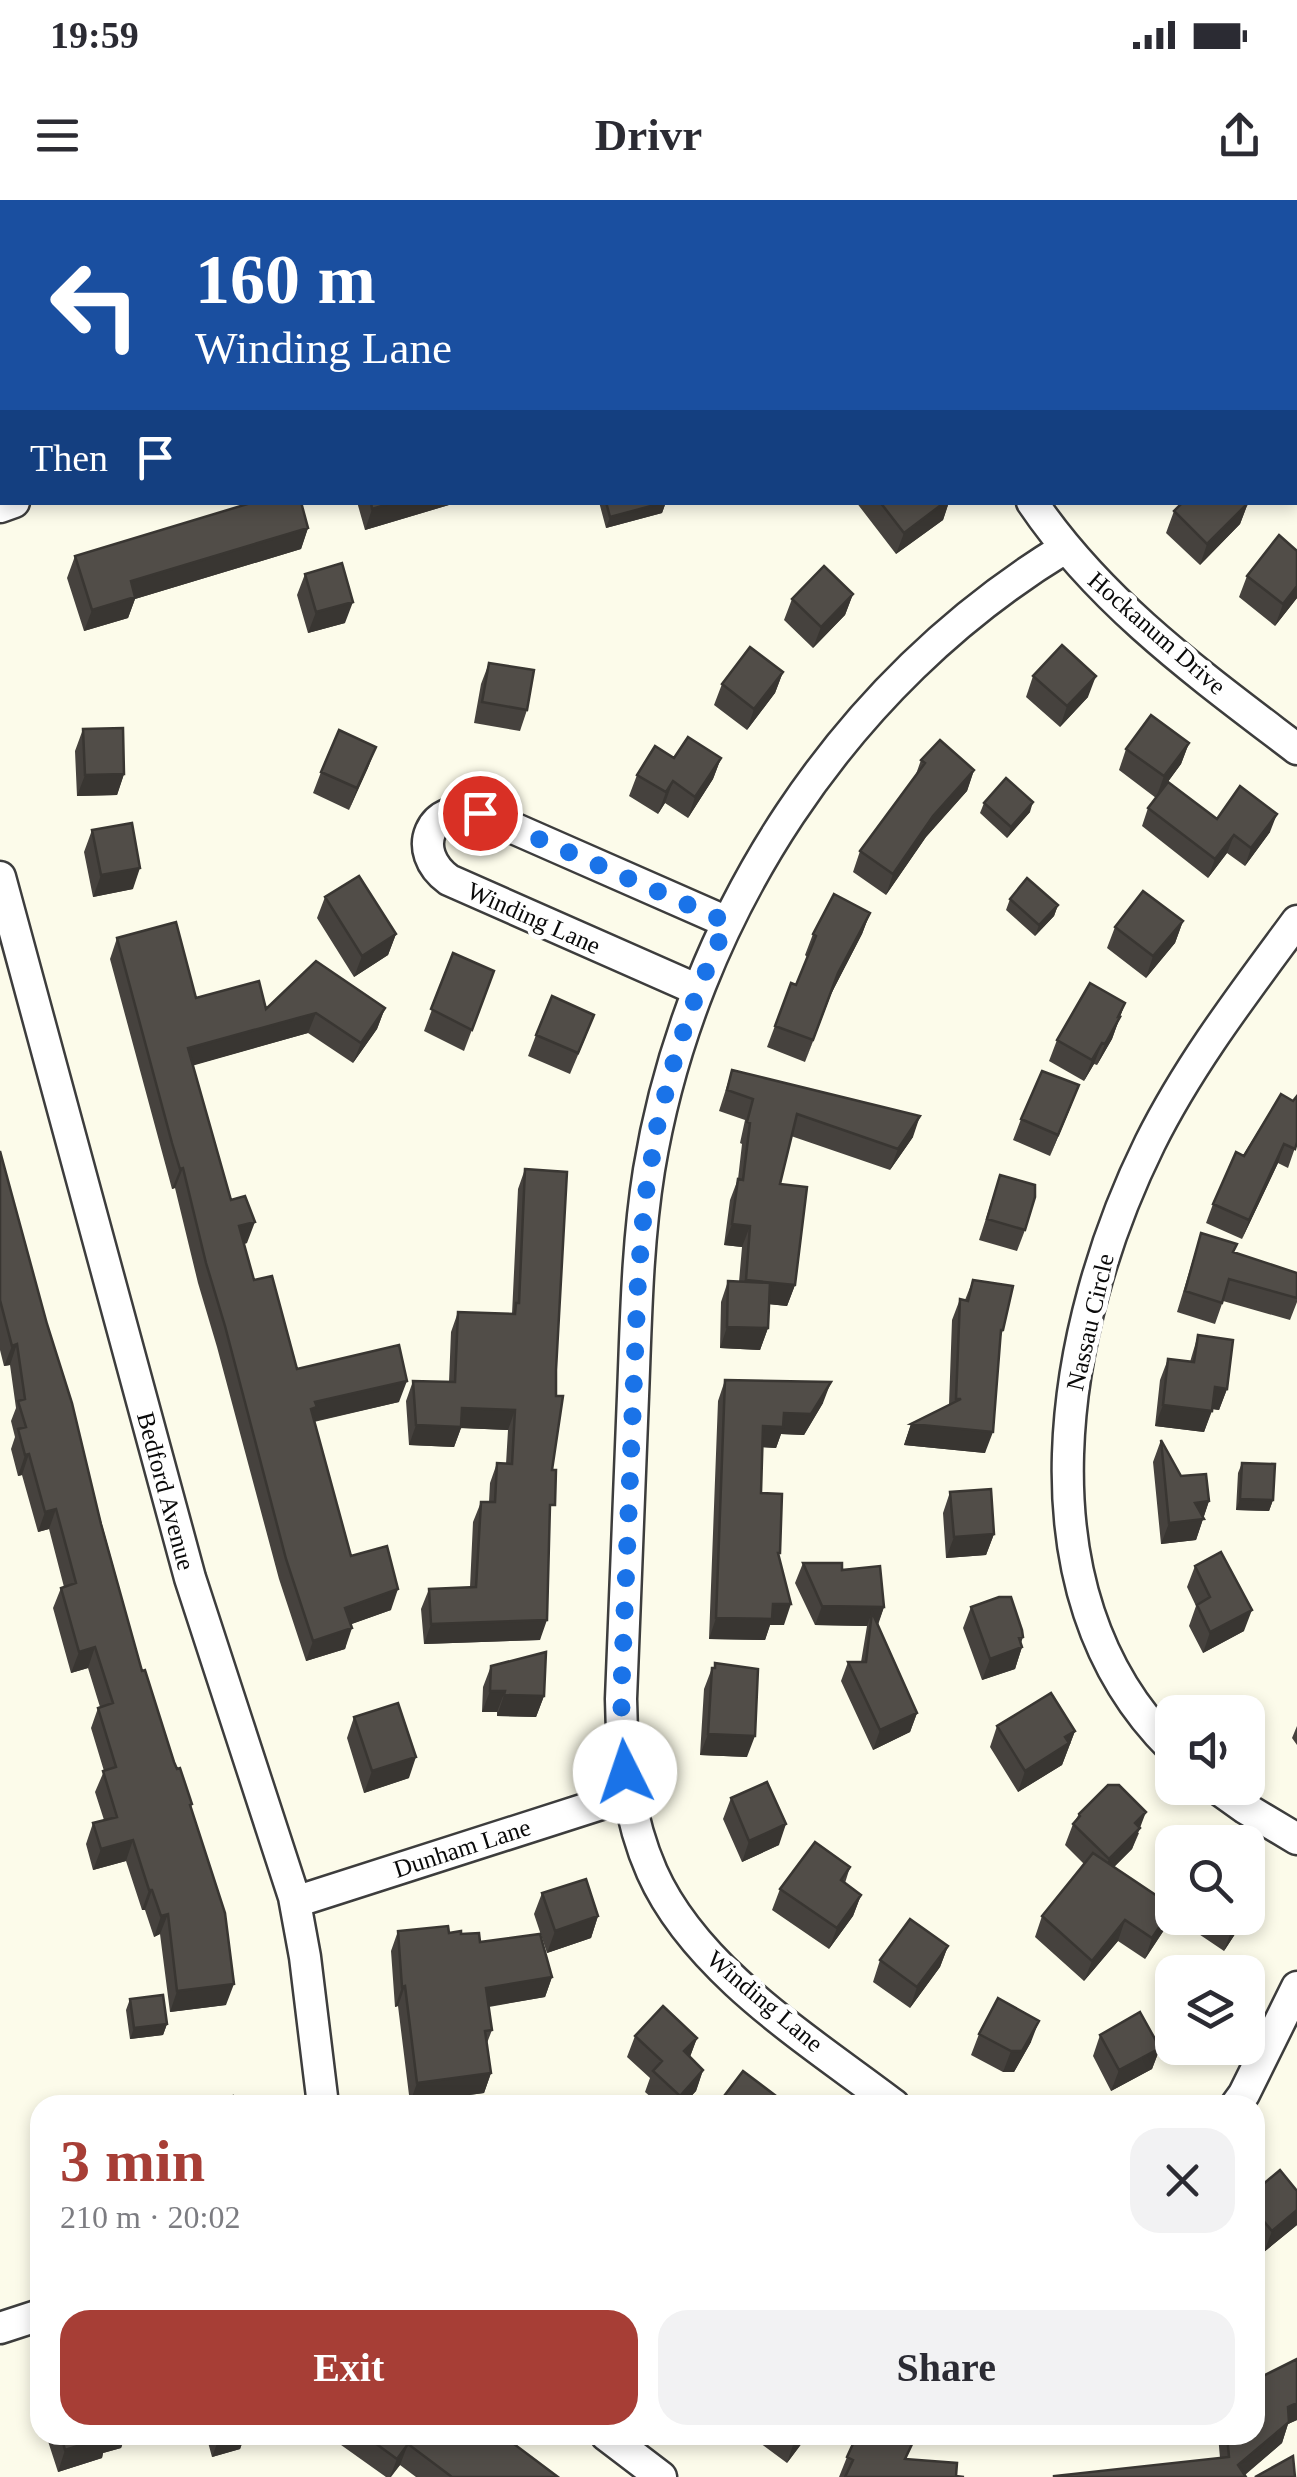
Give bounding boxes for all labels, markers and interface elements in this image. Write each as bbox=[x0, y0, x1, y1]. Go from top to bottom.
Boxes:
text: 19:59 bbox=[50, 14, 139, 56]
icon: menu bbox=[30, 108, 85, 163]
icon: share bbox=[1212, 108, 1267, 163]
text: Drivr bbox=[595, 110, 702, 160]
icon: left bbox=[30, 240, 160, 370]
text: 160 m bbox=[195, 241, 376, 318]
text: Winding Lane bbox=[195, 323, 452, 373]
icon: arrive bbox=[128, 430, 183, 485]
text: Then bbox=[30, 437, 108, 479]
street label: Hockanum Drive bbox=[1083, 566, 1231, 700]
pin bbox=[438, 771, 523, 856]
icon: arrive bbox=[453, 786, 508, 841]
street label: Winding Lane bbox=[463, 877, 605, 959]
street label: Nassau Circle bbox=[1061, 1251, 1119, 1393]
street label: Bedford Avenue bbox=[132, 1409, 200, 1573]
map controls bbox=[1155, 1695, 1265, 2065]
button: sound bbox=[1155, 1695, 1265, 1805]
position arrow bbox=[573, 1720, 677, 1824]
street label: Dunham Lane bbox=[390, 1813, 534, 1883]
button: search bbox=[1155, 1825, 1265, 1935]
street label: Winding Lane bbox=[702, 1945, 828, 2057]
button: layers bbox=[1155, 1955, 1265, 2065]
text: 3 min bbox=[60, 2128, 205, 2194]
button: close bbox=[1130, 2128, 1235, 2233]
text: 210 m · 20:02 bbox=[60, 2199, 240, 2235]
button: Exit bbox=[60, 2310, 638, 2425]
button: Share bbox=[658, 2310, 1235, 2425]

